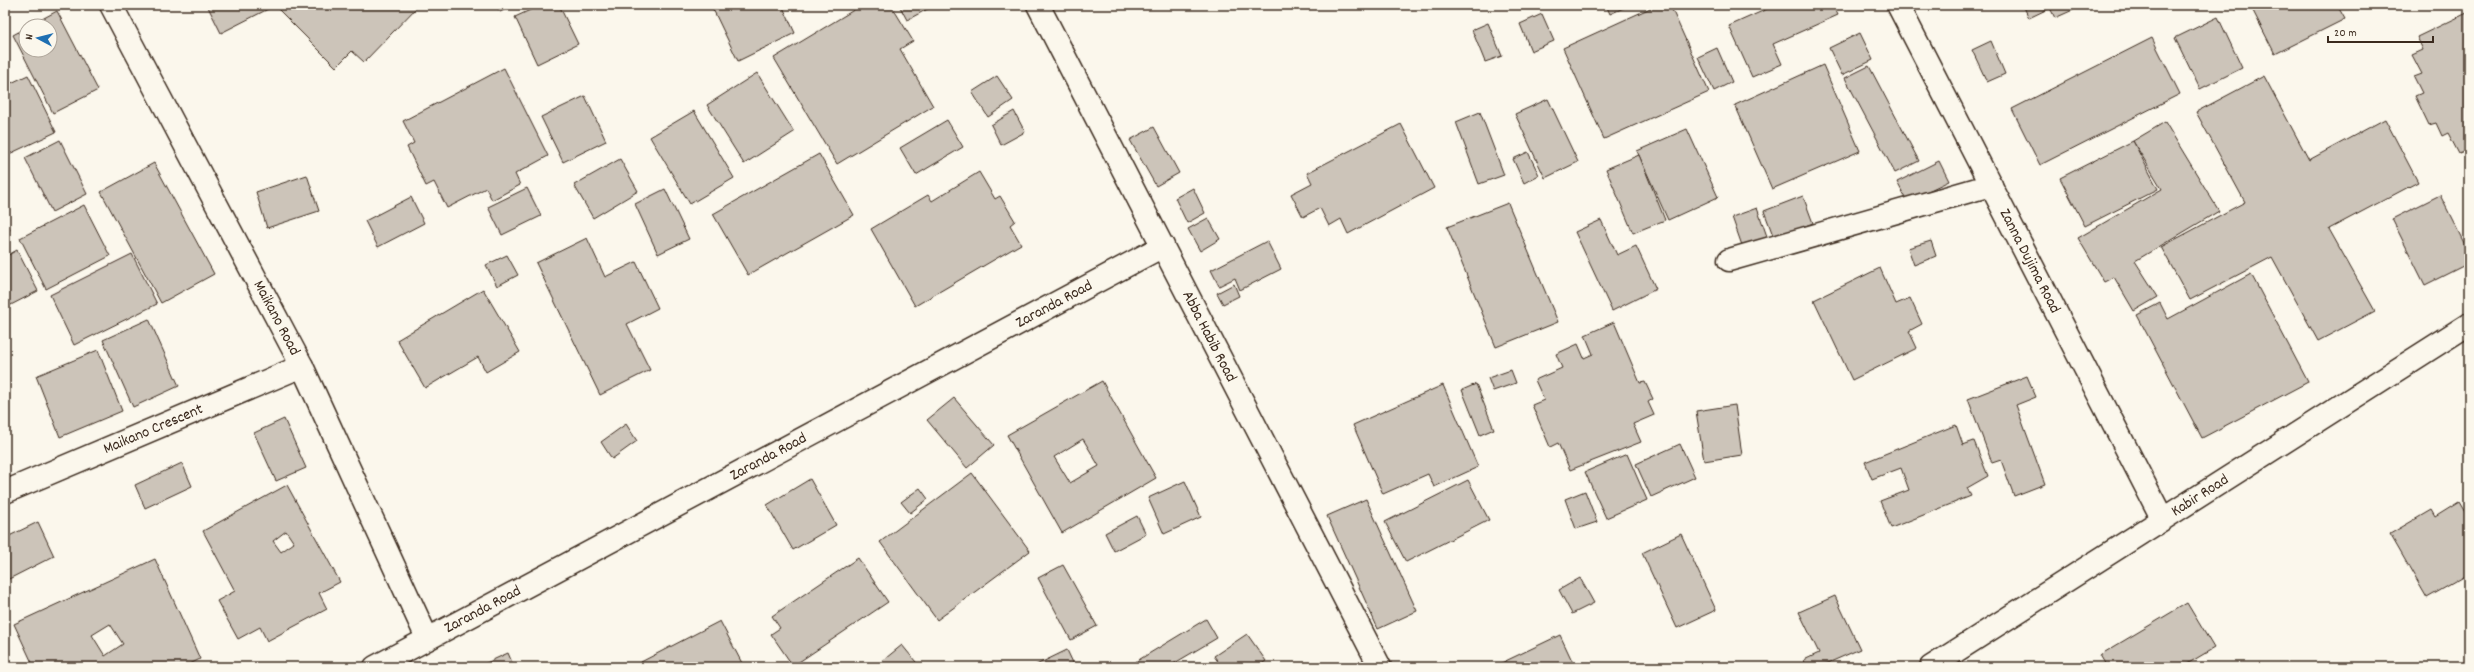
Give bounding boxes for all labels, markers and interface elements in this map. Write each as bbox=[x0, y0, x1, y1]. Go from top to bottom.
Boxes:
north arrow bbox=[18, 18, 58, 58]
scale bar bbox=[2328, 18, 2433, 44]
text: 20 m bbox=[2334, 25, 2357, 42]
text: N bbox=[22, 33, 38, 41]
street label: Zanna Dujima Road bbox=[1993, 205, 2066, 317]
street label: Zaranda Road bbox=[1012, 274, 1097, 334]
street label: Maikano Road bbox=[247, 276, 306, 360]
street label: Abba Habib Road bbox=[1176, 287, 1242, 386]
street label: Maikano Crescent bbox=[100, 398, 207, 461]
street label: Zaranda Road bbox=[726, 427, 811, 487]
street label: Kabir Road bbox=[2167, 469, 2233, 523]
street label: Zaranda Road bbox=[440, 580, 525, 639]

